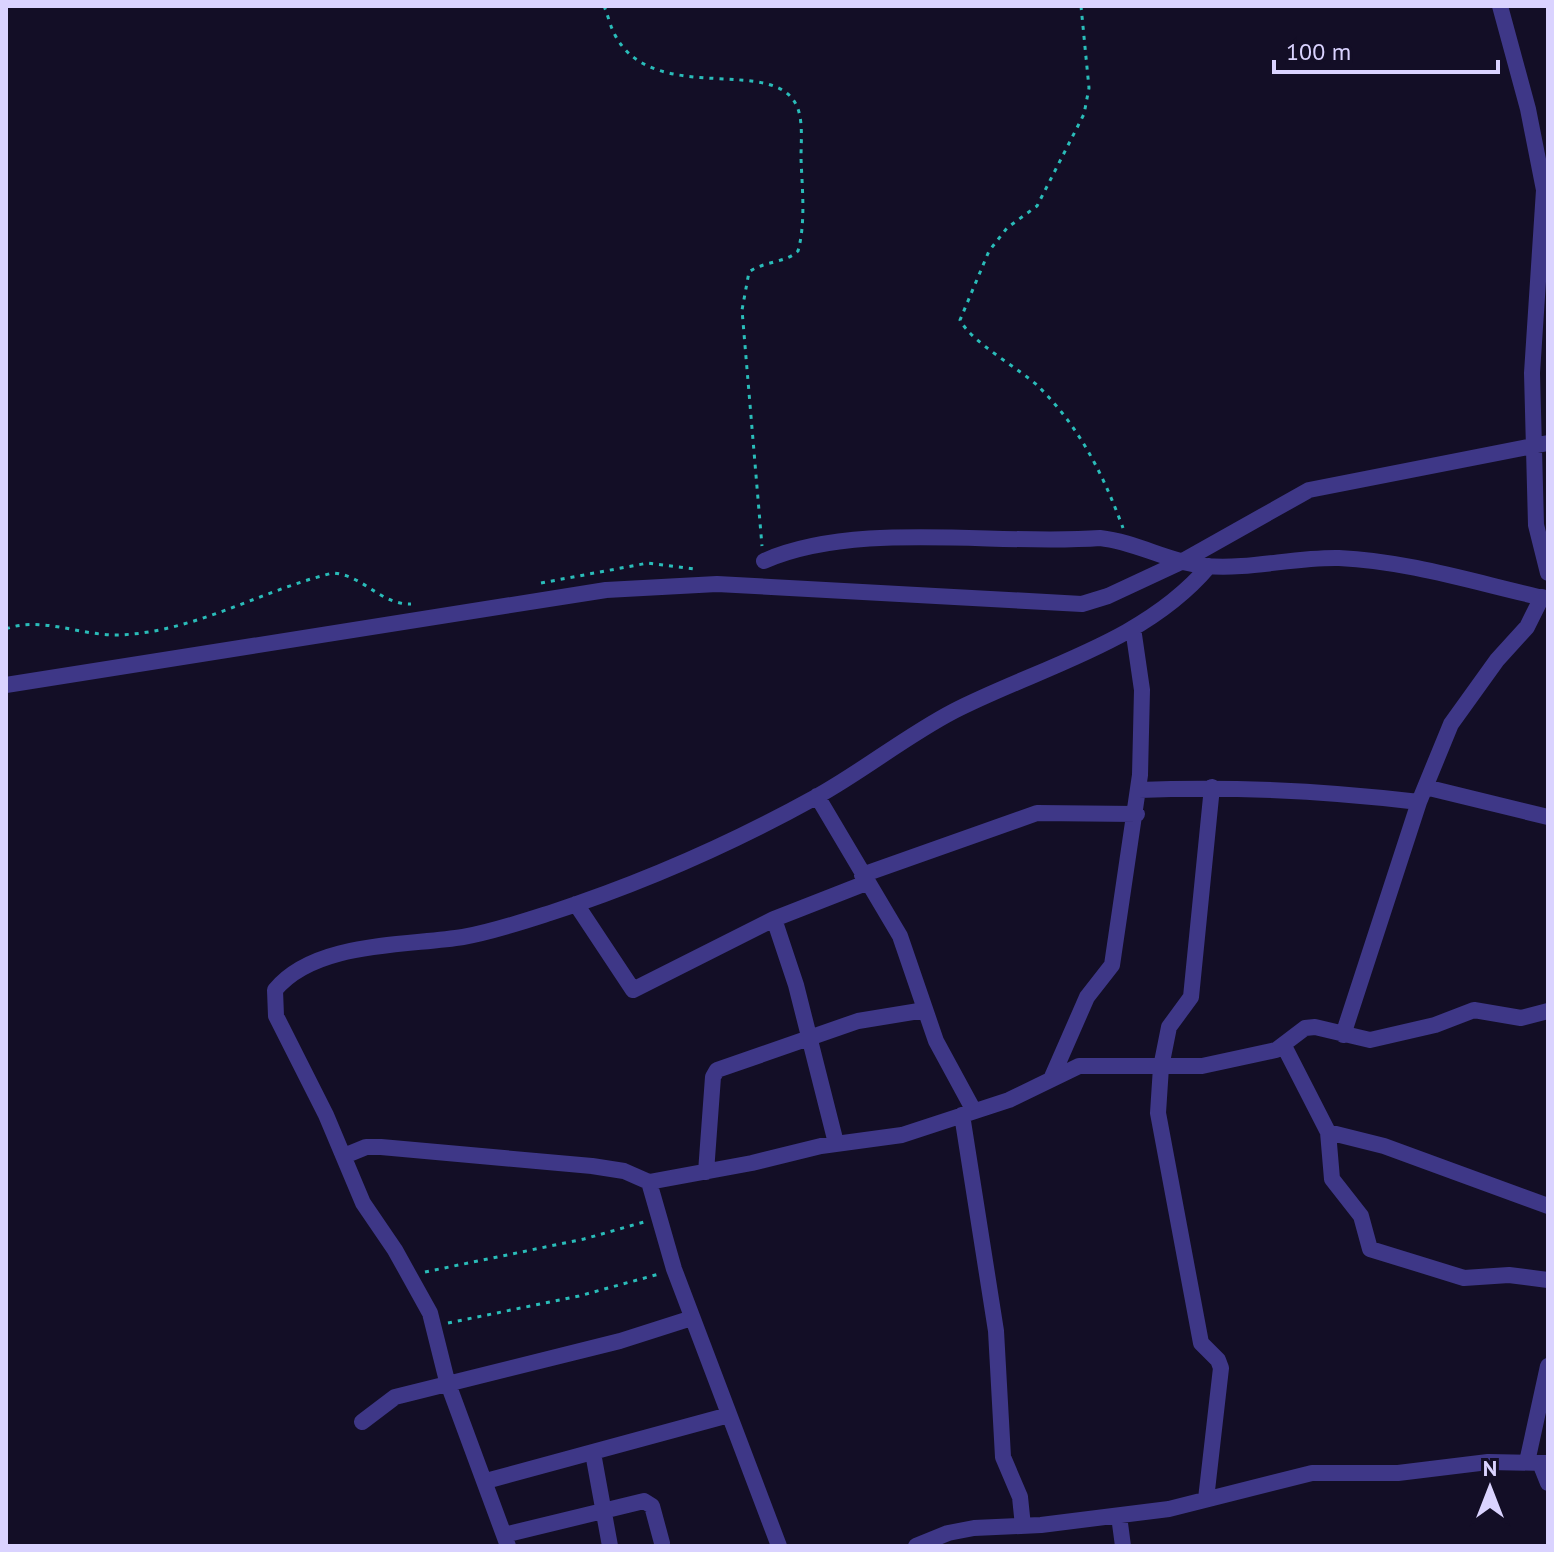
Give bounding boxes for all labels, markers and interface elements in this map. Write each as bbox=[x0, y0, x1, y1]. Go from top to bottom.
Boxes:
scale bar bbox=[1274, 24, 1498, 74]
text: 100 m bbox=[1286, 36, 1351, 67]
north arrow bbox=[1450, 1448, 1530, 1528]
text: N bbox=[1483, 1454, 1497, 1482]

